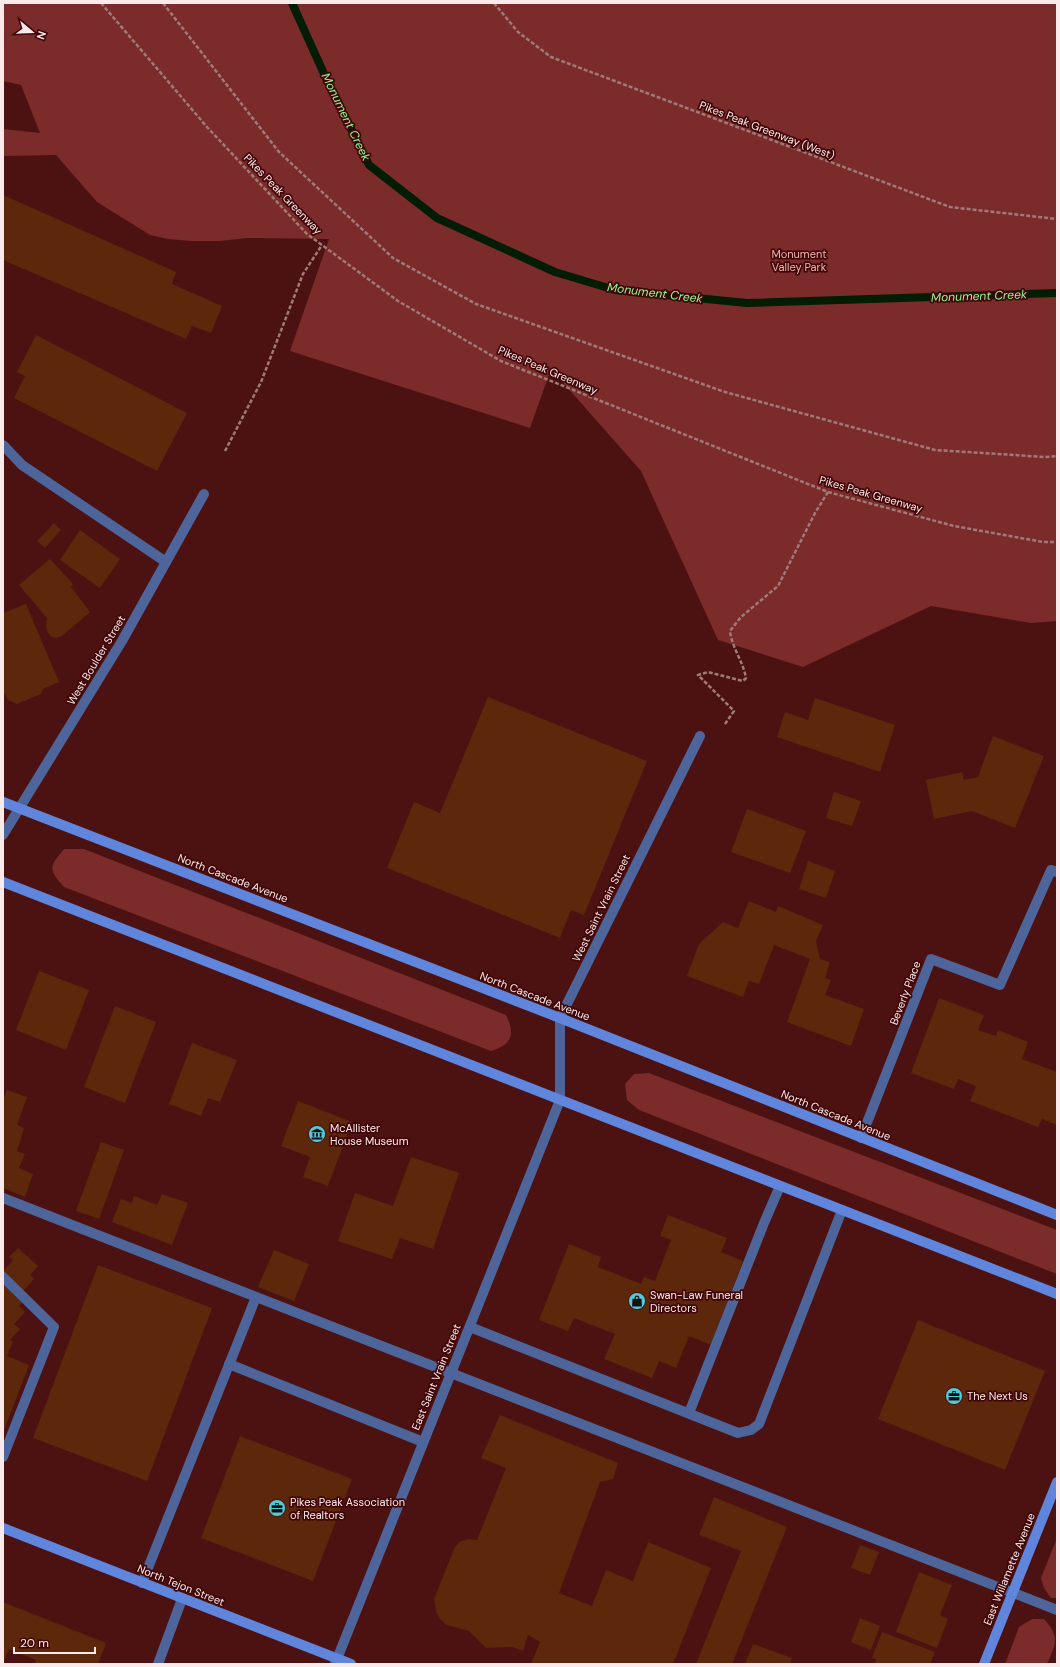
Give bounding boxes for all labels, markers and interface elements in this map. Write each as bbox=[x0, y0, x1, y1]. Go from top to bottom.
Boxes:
north arrow bbox=[12, 12, 52, 52]
text: N bbox=[34, 29, 49, 41]
water label: Monument Creek bbox=[318, 70, 375, 164]
street label: Pikes Peak Greenway (West) bbox=[697, 98, 837, 162]
street label: Pikes Peak Greenway bbox=[241, 151, 325, 237]
park label: Monument Valley Park bbox=[771, 247, 827, 274]
water label: Monument Creek bbox=[606, 279, 705, 307]
water label: Monument Creek bbox=[931, 286, 1028, 306]
street label: Pikes Peak Greenway bbox=[496, 343, 600, 397]
street label: Pikes Peak Greenway bbox=[818, 473, 924, 515]
street label: West Boulder Street bbox=[64, 613, 128, 707]
street label: North Cascade Avenue bbox=[176, 851, 290, 905]
street label: West Saint Vrain Street bbox=[569, 852, 633, 964]
street label: Beverly Place bbox=[886, 959, 924, 1027]
street label: North Cascade Avenue bbox=[478, 969, 592, 1023]
street label: North Cascade Avenue bbox=[779, 1087, 893, 1143]
place label: McAllister House Museum bbox=[330, 1121, 409, 1148]
museum icon: McAllister House Museum bbox=[307, 1124, 327, 1144]
place label: Swan-Law Funeral Directors bbox=[650, 1288, 743, 1315]
shop icon: Swan-Law Funeral Directors bbox=[627, 1291, 647, 1311]
street label: East Saint Vrain Street bbox=[408, 1322, 464, 1432]
office icon: The Next Us bbox=[944, 1386, 964, 1406]
place label: The Next Us bbox=[967, 1389, 1028, 1403]
place label: Pikes Peak Association of Realtors bbox=[290, 1495, 405, 1522]
office icon: Pikes Peak Association of Realtors bbox=[267, 1498, 287, 1518]
street label: East Willamette Avenue bbox=[980, 1511, 1038, 1627]
street label: North Tejon Street bbox=[135, 1561, 227, 1609]
scale bar bbox=[14, 1629, 95, 1655]
text: 20 m bbox=[20, 1635, 49, 1651]

